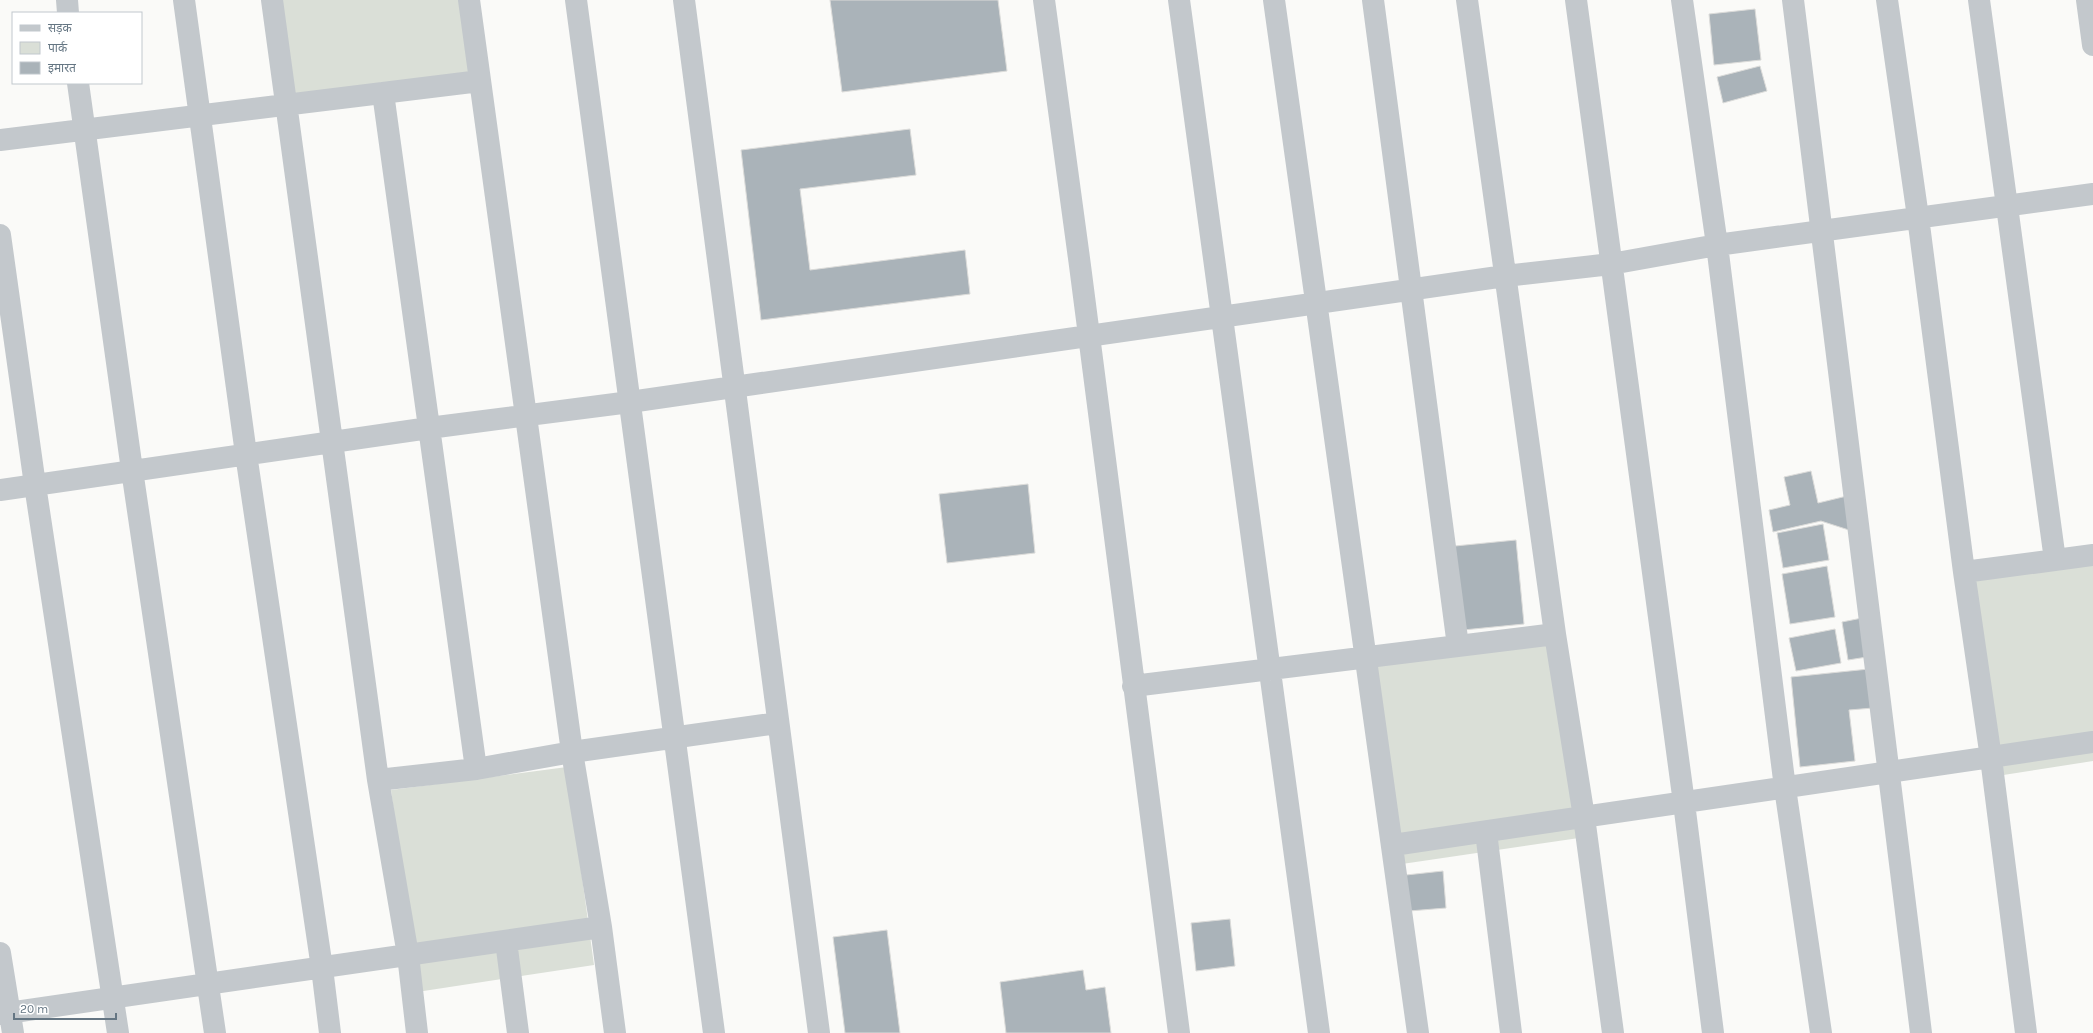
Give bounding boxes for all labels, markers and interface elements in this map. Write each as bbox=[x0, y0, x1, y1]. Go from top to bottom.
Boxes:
legend bbox=[12, 12, 142, 84]
text: सड़क bbox=[48, 21, 73, 35]
text: पार्क bbox=[48, 41, 68, 55]
text: इमारत bbox=[48, 61, 77, 75]
scale bar bbox=[14, 995, 116, 1021]
text: 20 m bbox=[20, 1002, 48, 1016]

